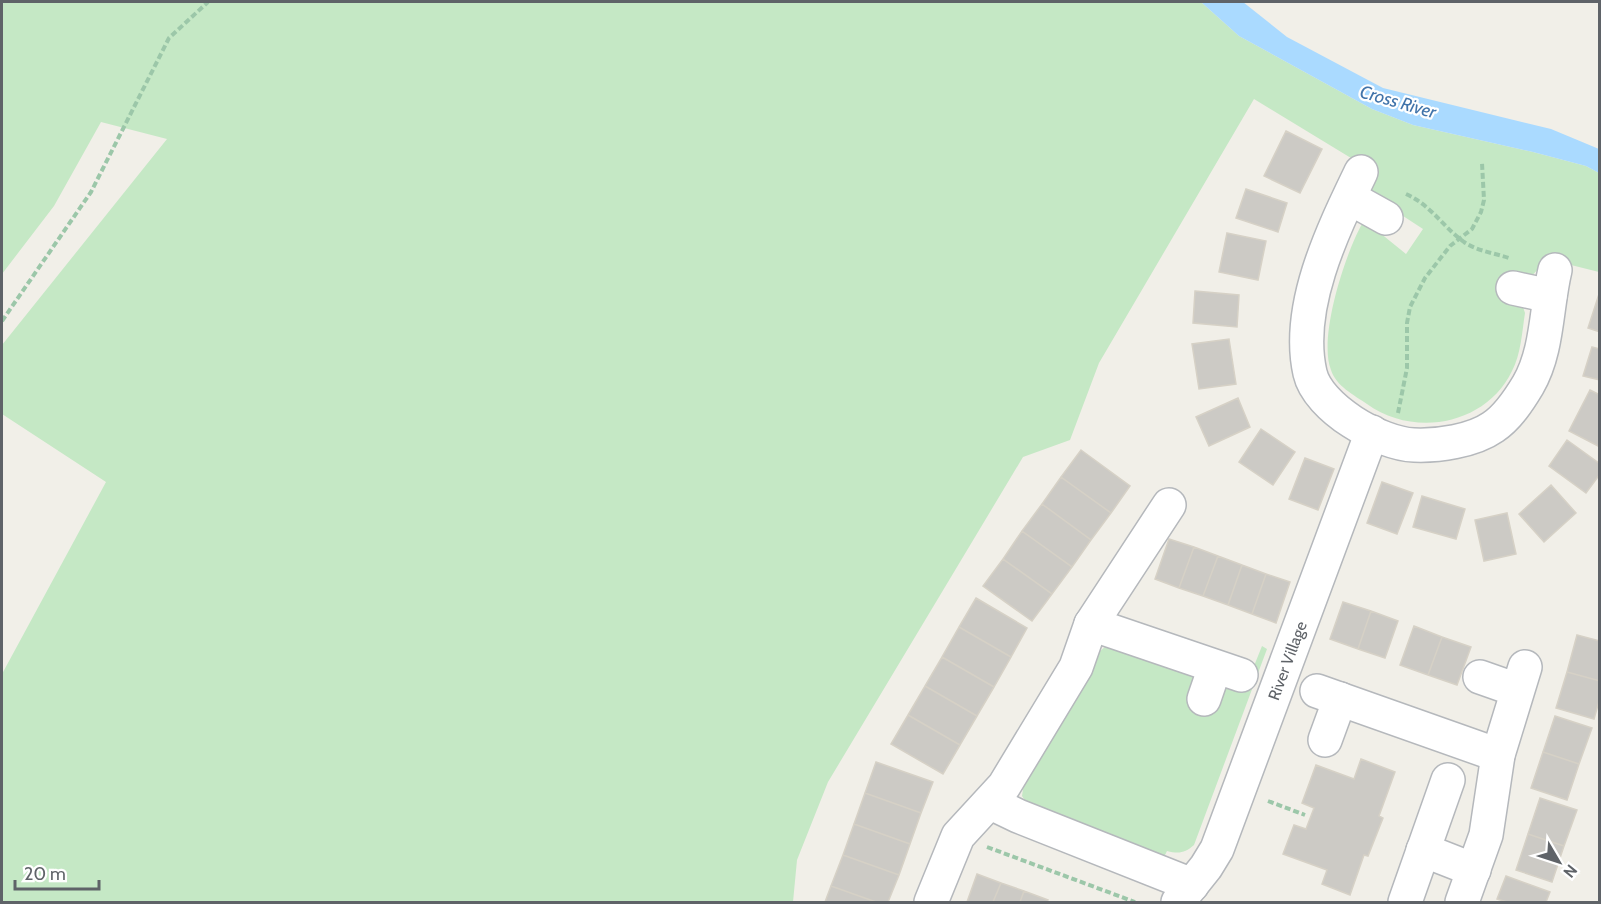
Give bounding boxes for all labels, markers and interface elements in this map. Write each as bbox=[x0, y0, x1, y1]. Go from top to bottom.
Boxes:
water label: Cross River bbox=[1357, 81, 1440, 124]
street label: River Village bbox=[1264, 619, 1311, 703]
north arrow bbox=[1529, 832, 1589, 892]
scale bar bbox=[15, 853, 99, 891]
text: N bbox=[1559, 861, 1581, 881]
text: 20 m bbox=[24, 863, 66, 885]

